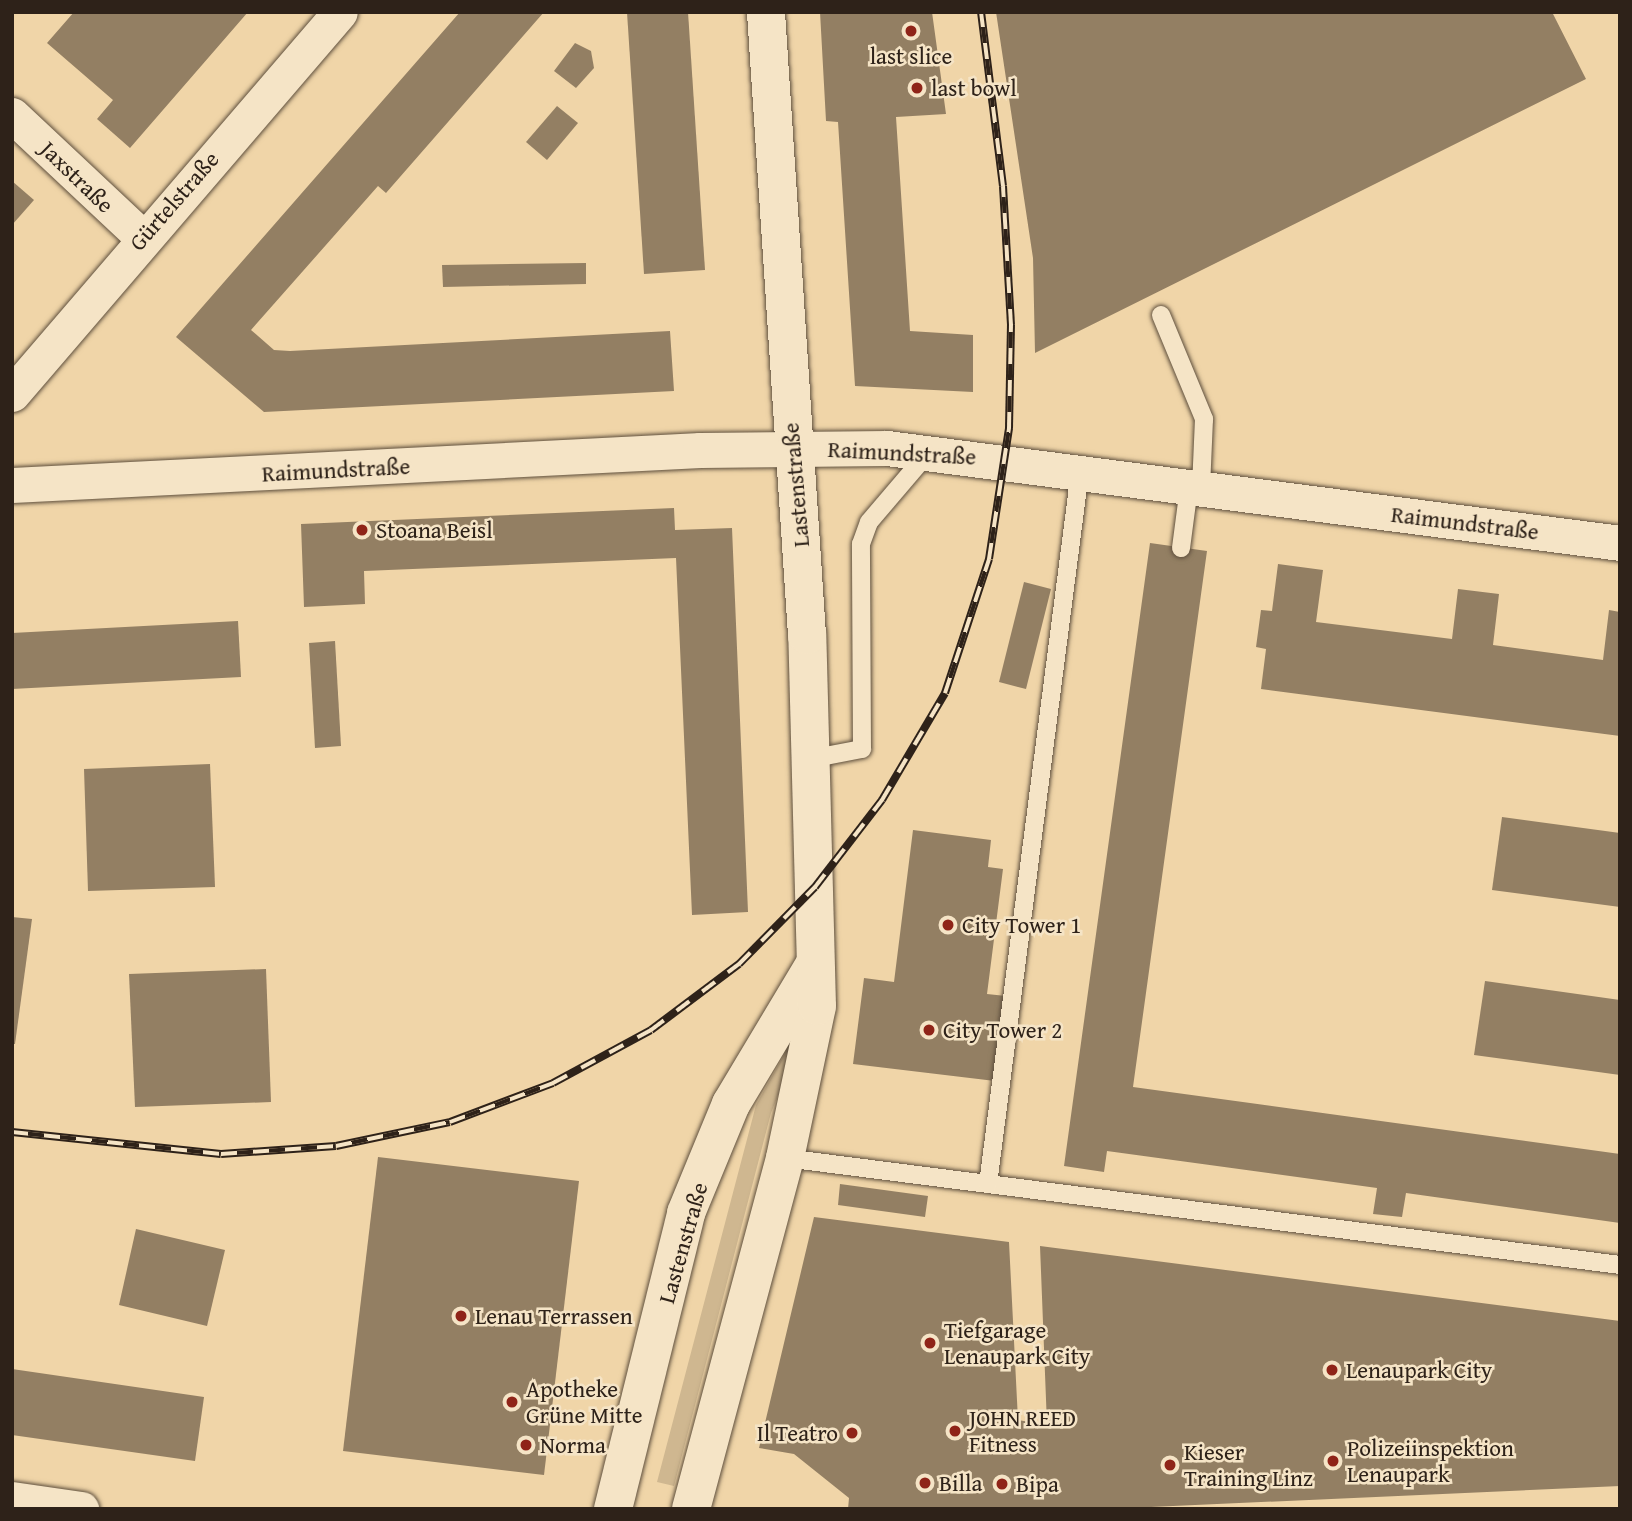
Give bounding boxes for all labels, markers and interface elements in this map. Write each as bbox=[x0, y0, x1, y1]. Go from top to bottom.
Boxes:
marker: last slice bbox=[903, 23, 919, 39]
place label: last slice bbox=[870, 42, 952, 70]
place label: last bowl bbox=[931, 74, 1017, 102]
marker: last bowl bbox=[909, 80, 925, 96]
street label: Jaxstraße bbox=[35, 135, 119, 219]
street label: Gürtelstraße bbox=[123, 146, 225, 256]
street label: Lastenstraße bbox=[777, 422, 815, 548]
street label: Raimundstraße bbox=[827, 435, 977, 471]
street label: Raimundstraße bbox=[261, 452, 411, 488]
street label: Raimundstraße bbox=[1390, 500, 1540, 546]
place label: Stoana Beisl bbox=[376, 516, 493, 544]
marker: Stoana Beisl bbox=[354, 522, 370, 538]
place label: City Tower 1 bbox=[962, 911, 1081, 939]
marker: City Tower 1 bbox=[940, 917, 956, 933]
place label: City Tower 2 bbox=[943, 1016, 1062, 1044]
marker: City Tower 2 bbox=[921, 1022, 937, 1038]
street label: Lastenstraße bbox=[653, 1179, 713, 1307]
place label: Lenau Terrassen bbox=[475, 1302, 633, 1330]
marker: Lenau Terrassen bbox=[453, 1308, 469, 1324]
place label: Tiefgarage Lenaupark City bbox=[944, 1316, 1090, 1370]
marker: Tiefgarage Lenaupark City bbox=[922, 1335, 938, 1351]
place label: Lenaupark City bbox=[1346, 1356, 1492, 1384]
marker: Lenaupark City bbox=[1324, 1362, 1340, 1378]
place label: Apotheke Grüne Mitte bbox=[526, 1375, 643, 1429]
marker: Apotheke Grüne Mitte bbox=[504, 1394, 520, 1410]
place label: JOHN REED Fitness bbox=[969, 1404, 1076, 1458]
place label: Il Teatro bbox=[757, 1419, 838, 1447]
marker: JOHN REED Fitness bbox=[947, 1423, 963, 1439]
marker: Il Teatro bbox=[844, 1425, 860, 1441]
place label: Norma bbox=[540, 1431, 606, 1459]
place label: Polizeiinspektion Lenaupark bbox=[1347, 1434, 1514, 1488]
marker: Norma bbox=[518, 1437, 534, 1453]
place label: Kieser Training Linz bbox=[1184, 1438, 1313, 1492]
marker: Polizeiinspektion Lenaupark bbox=[1325, 1453, 1341, 1469]
marker: Kieser Training Linz bbox=[1162, 1457, 1178, 1473]
place label: Billa bbox=[939, 1469, 982, 1497]
place label: Bipa bbox=[1016, 1470, 1059, 1498]
marker: Billa bbox=[917, 1475, 933, 1491]
marker: Bipa bbox=[994, 1476, 1010, 1492]

